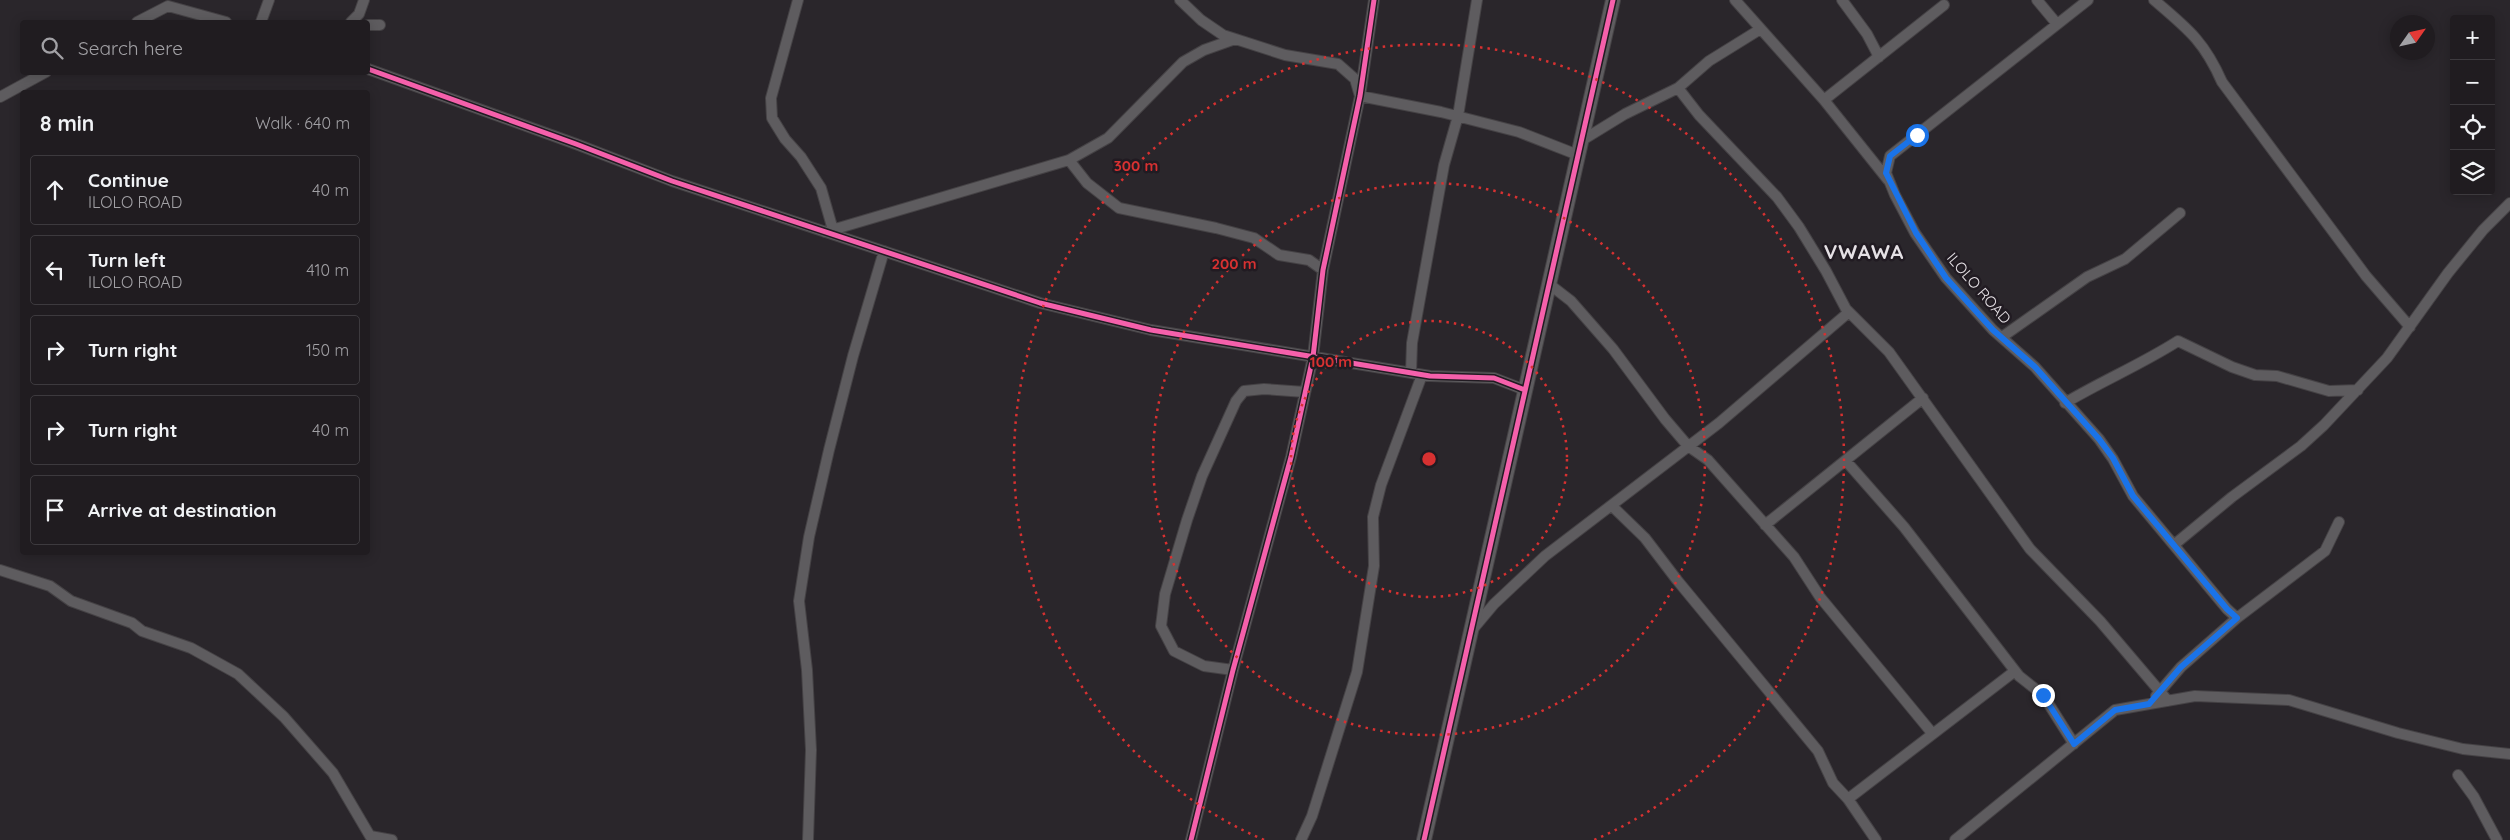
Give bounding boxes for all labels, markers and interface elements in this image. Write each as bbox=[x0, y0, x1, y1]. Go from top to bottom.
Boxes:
north arrow bbox=[2390, 15, 2435, 60]
map controls bbox=[2450, 15, 2495, 195]
button: + bbox=[2450, 15, 2495, 60]
search box bbox=[20, 20, 370, 75]
icon: search bbox=[38, 34, 66, 62]
text: Search here bbox=[78, 36, 183, 60]
button: − bbox=[2450, 60, 2495, 105]
button: locate bbox=[2450, 105, 2495, 150]
text: 8 min bbox=[40, 110, 94, 136]
text: Walk · 640 m bbox=[255, 113, 350, 133]
route start bbox=[1906, 124, 1929, 147]
button: layers bbox=[2450, 150, 2495, 195]
text: 300 m bbox=[1114, 156, 1158, 175]
text: Continue bbox=[88, 168, 169, 192]
icon: ahead bbox=[41, 176, 69, 204]
text: 40 m bbox=[312, 180, 349, 200]
text: ILOLO ROAD bbox=[88, 192, 182, 212]
district label: VWAWA bbox=[1824, 239, 1904, 264]
text: Turn left bbox=[88, 248, 166, 272]
street label: ILOLO ROAD bbox=[1943, 248, 2015, 328]
text: 200 m bbox=[1212, 254, 1257, 273]
icon: left bbox=[41, 256, 69, 284]
text: 410 m bbox=[306, 260, 349, 280]
text: ILOLO ROAD bbox=[88, 272, 182, 292]
icon: right bbox=[41, 336, 69, 364]
text: Turn right bbox=[88, 338, 177, 362]
text: 150 m bbox=[306, 340, 349, 360]
text: 100 m bbox=[1310, 352, 1352, 371]
icon: right bbox=[41, 416, 69, 444]
text: Turn right bbox=[88, 418, 177, 442]
text: 40 m bbox=[312, 420, 349, 440]
centre of rings bbox=[1420, 450, 1438, 468]
icon: arrive bbox=[41, 496, 69, 524]
text: Arrive at destination bbox=[88, 498, 277, 522]
route end bbox=[2032, 684, 2055, 707]

